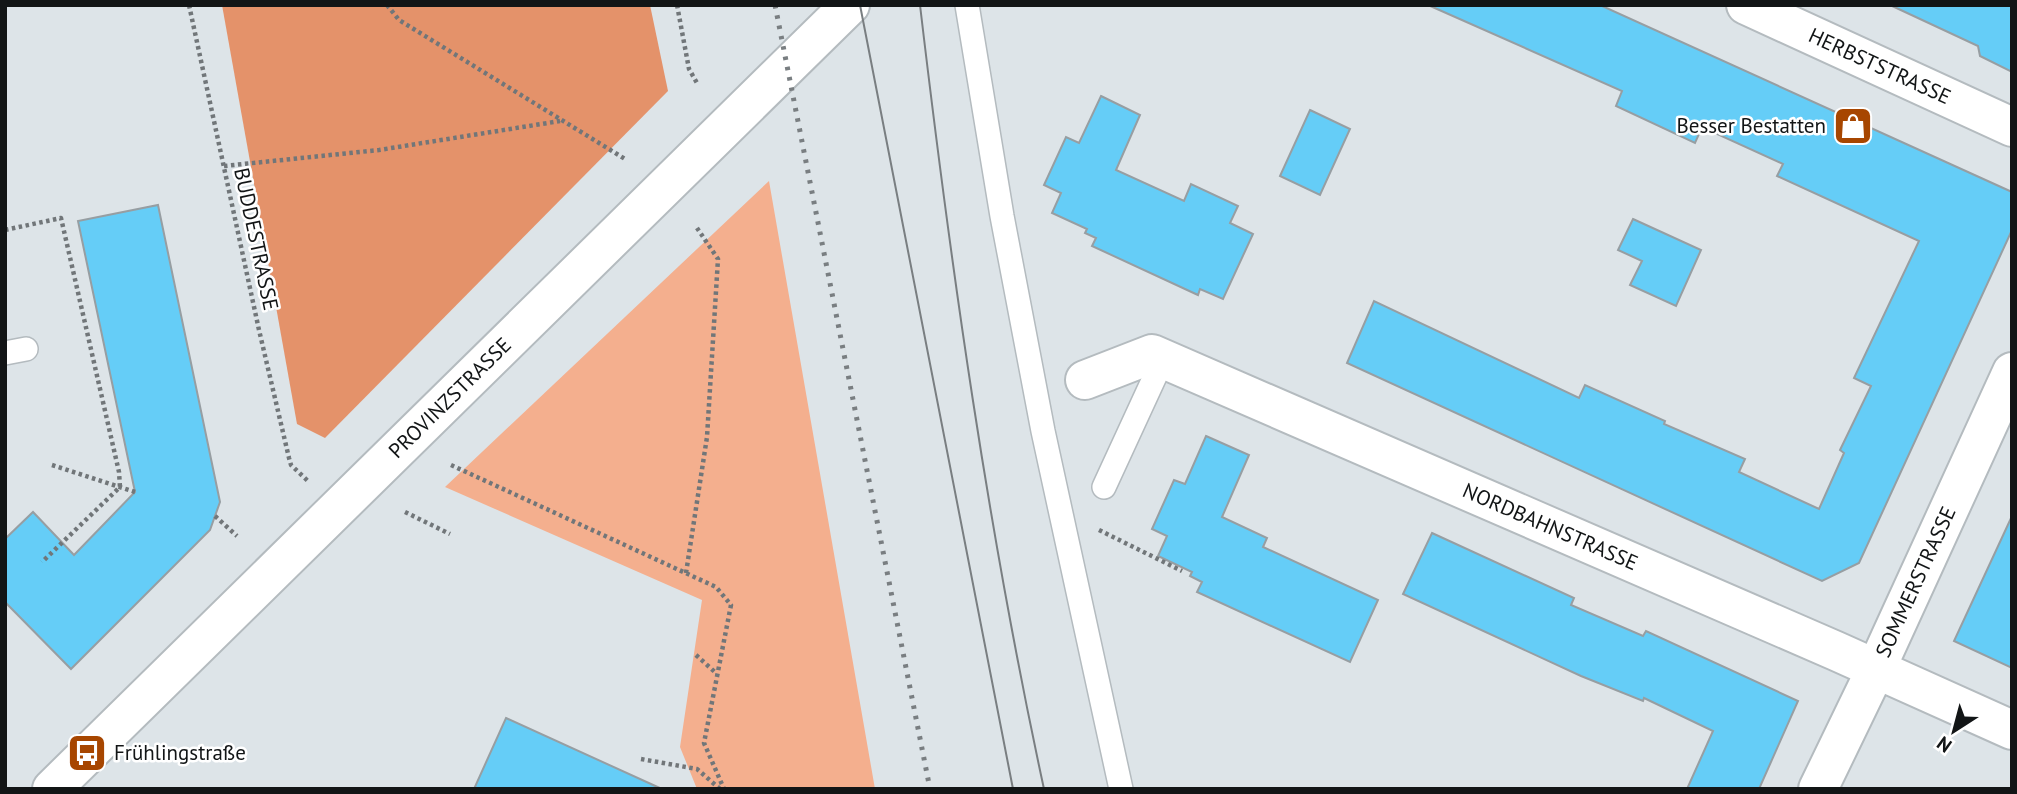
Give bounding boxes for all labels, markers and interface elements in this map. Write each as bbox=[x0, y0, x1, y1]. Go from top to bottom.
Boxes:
street label: HERBSTSTRASSE bbox=[1804, 22, 1955, 110]
shop icon: Besser Bestatten bbox=[1832, 105, 1874, 147]
place label: Besser Bestatten bbox=[1677, 112, 1826, 139]
street label: BUDDESTRASSE bbox=[228, 165, 285, 313]
street label: PROVINZSTRASSE bbox=[383, 331, 517, 464]
street label: NORDBAHNSTRASSE bbox=[1459, 477, 1642, 576]
street label: SOMMERSTRASSE bbox=[1869, 502, 1962, 662]
north arrow bbox=[1919, 696, 1989, 766]
text: N bbox=[1932, 731, 1956, 758]
bus stop icon: Frühlingstraße bbox=[66, 732, 108, 774]
place label: Frühlingstraße bbox=[114, 739, 246, 766]

